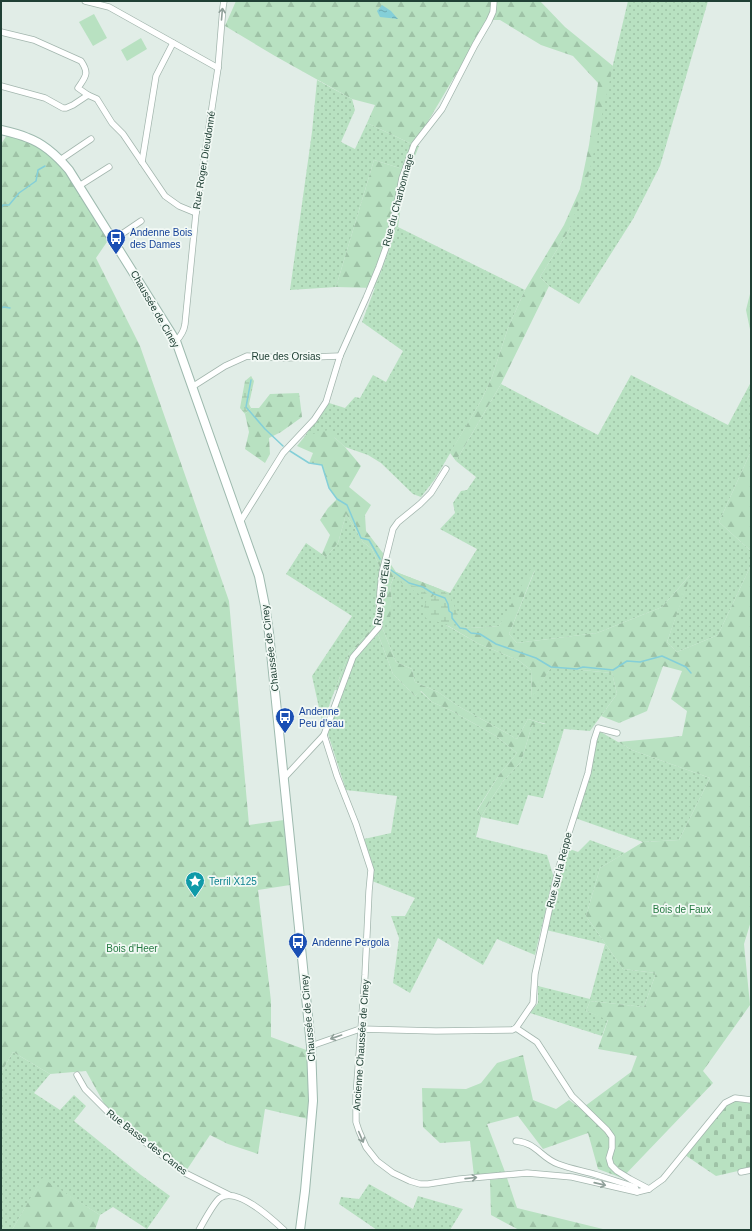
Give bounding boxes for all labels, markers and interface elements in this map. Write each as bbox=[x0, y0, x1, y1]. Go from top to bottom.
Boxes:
one-way arrow bbox=[218, 8, 226, 21]
street label: Rue Roger Dieudonné bbox=[191, 110, 217, 210]
street label: Rue du Charbonnage bbox=[380, 152, 416, 248]
bus stop icon: Andenne Bois des Dames bbox=[105, 227, 127, 255]
place label: Andenne Bois des Dames bbox=[130, 227, 192, 250]
street label: Chaussée de Ciney bbox=[128, 268, 182, 350]
street label: Rue des Orsias bbox=[252, 351, 320, 362]
street label: Rue Peu d'Eau bbox=[372, 558, 392, 626]
street label: Chaussée de Ciney bbox=[259, 604, 281, 692]
bus stop icon: Andenne Peu d'eau bbox=[274, 706, 296, 734]
place label: Andenne Peu d'eau bbox=[299, 706, 344, 729]
street label: Rue sur la Reppe bbox=[544, 830, 574, 909]
place icon: Terril X125 bbox=[184, 870, 206, 898]
place label: Terril X125 bbox=[209, 876, 257, 887]
park label: Bois de Faux bbox=[653, 904, 711, 915]
bus stop icon: Andenne Pergola bbox=[287, 931, 309, 959]
place label: Andenne Pergola bbox=[312, 937, 390, 948]
park label: Bois d'Heer bbox=[106, 943, 158, 954]
street label: Chaussée de Ciney bbox=[299, 974, 317, 1062]
street label: Ancienne Chaussée de Ciney bbox=[351, 979, 371, 1111]
one-way arrow bbox=[329, 1034, 342, 1041]
street label: Rue Basse des Canes bbox=[104, 1107, 190, 1177]
one-way arrow bbox=[358, 1130, 365, 1142]
one-way arrow bbox=[464, 1174, 477, 1182]
one-way arrow bbox=[593, 1180, 606, 1188]

